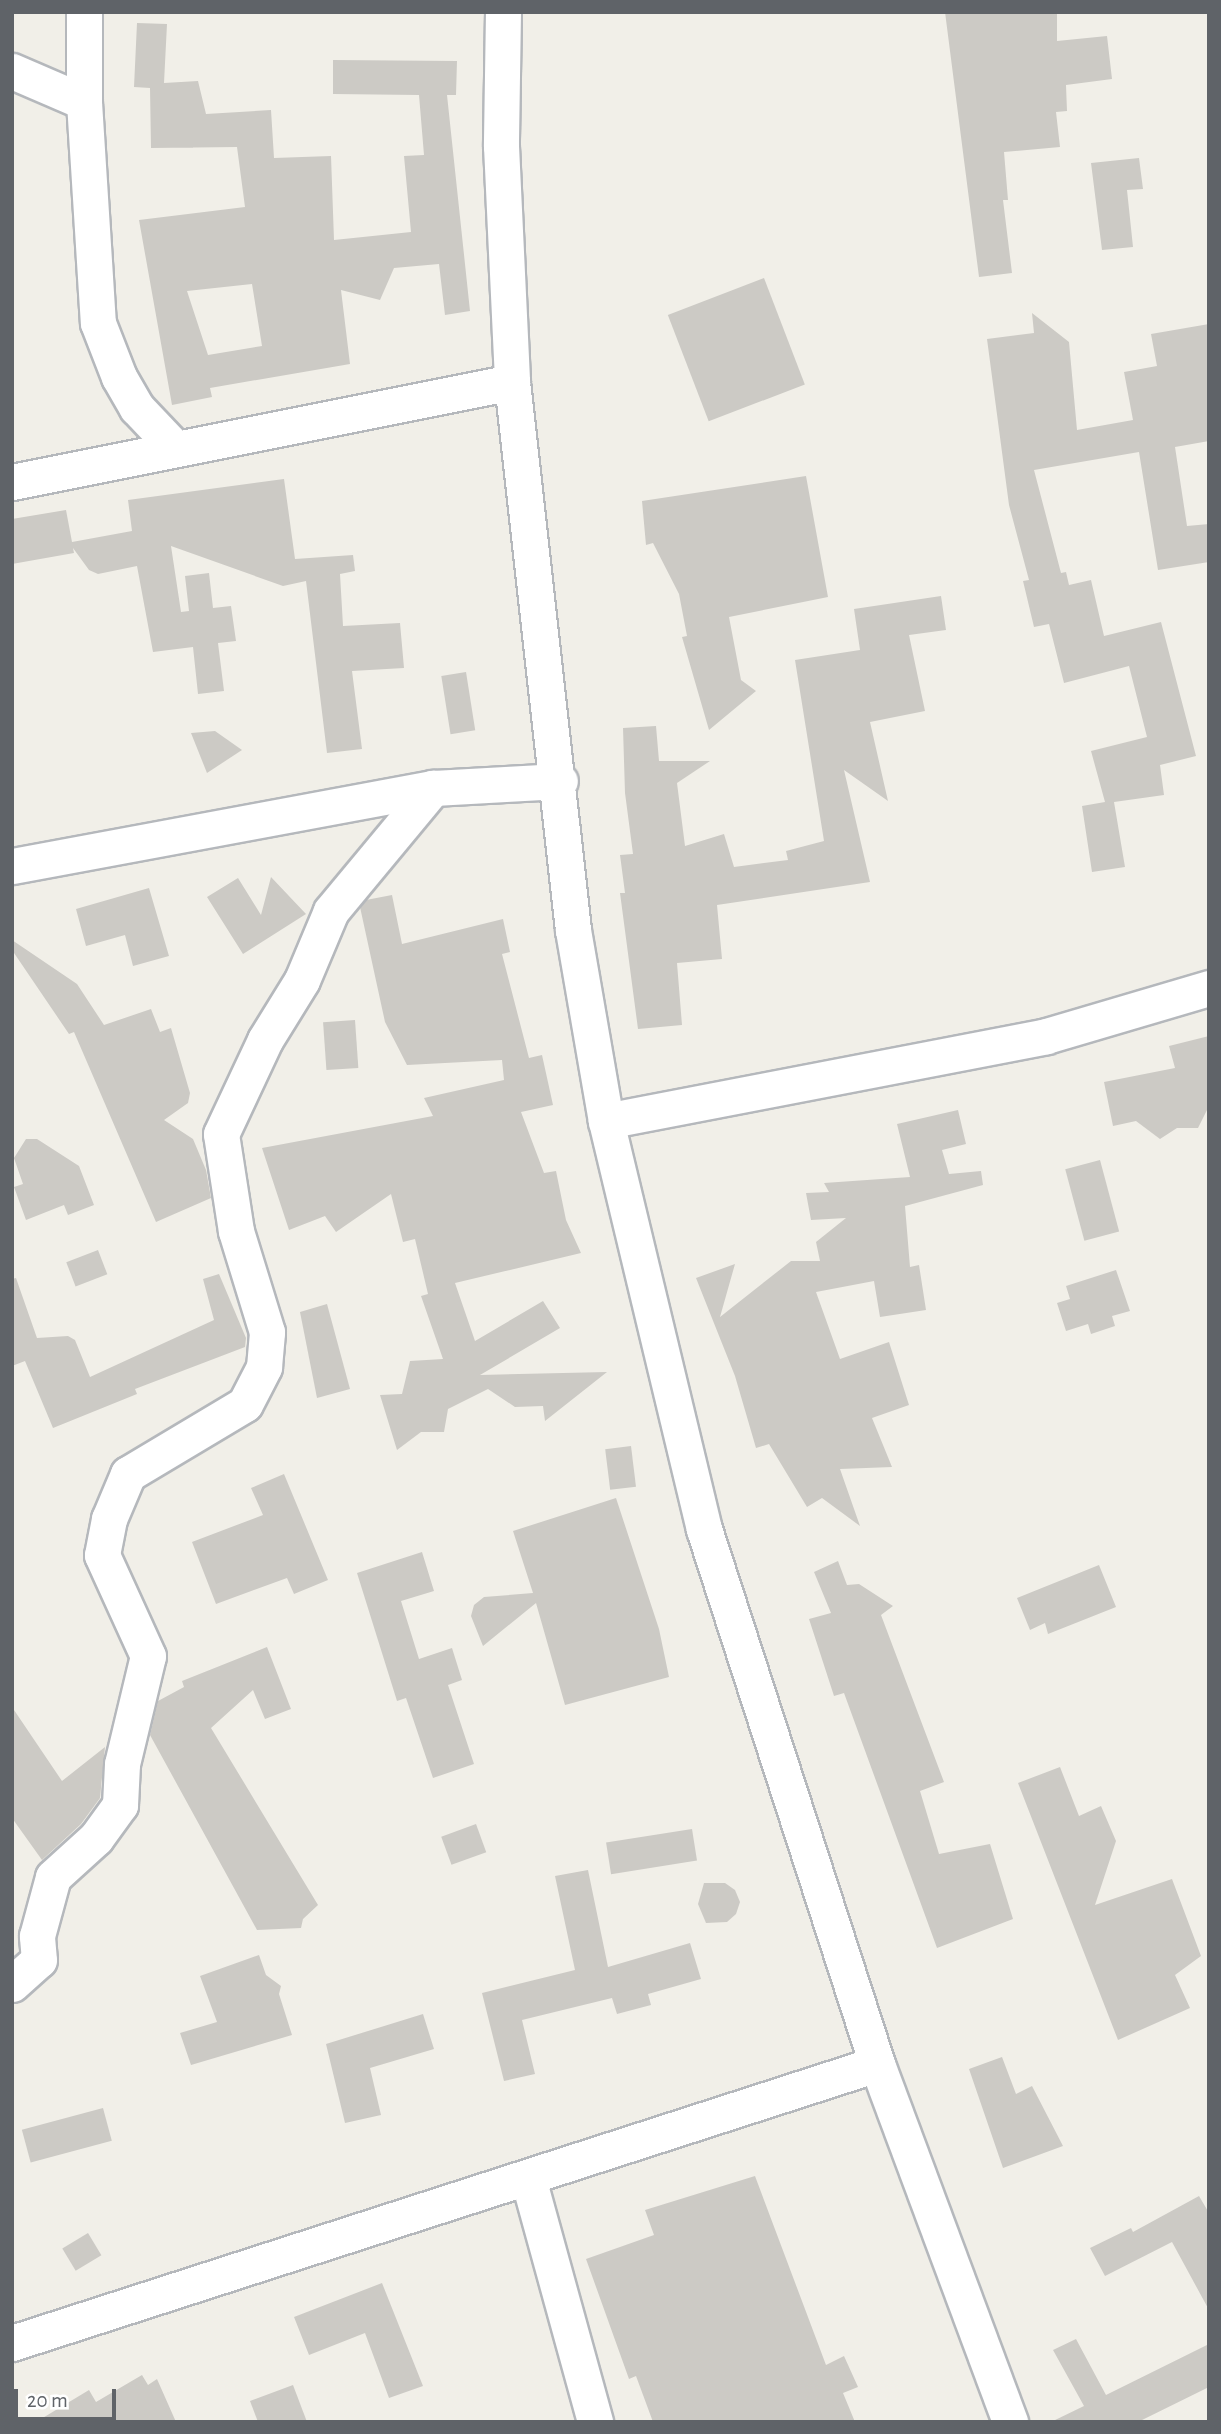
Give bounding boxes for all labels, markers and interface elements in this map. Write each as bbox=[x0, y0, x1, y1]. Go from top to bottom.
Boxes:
scale bar bbox=[18, 2374, 119, 2418]
text: 20 m bbox=[27, 2390, 68, 2411]

